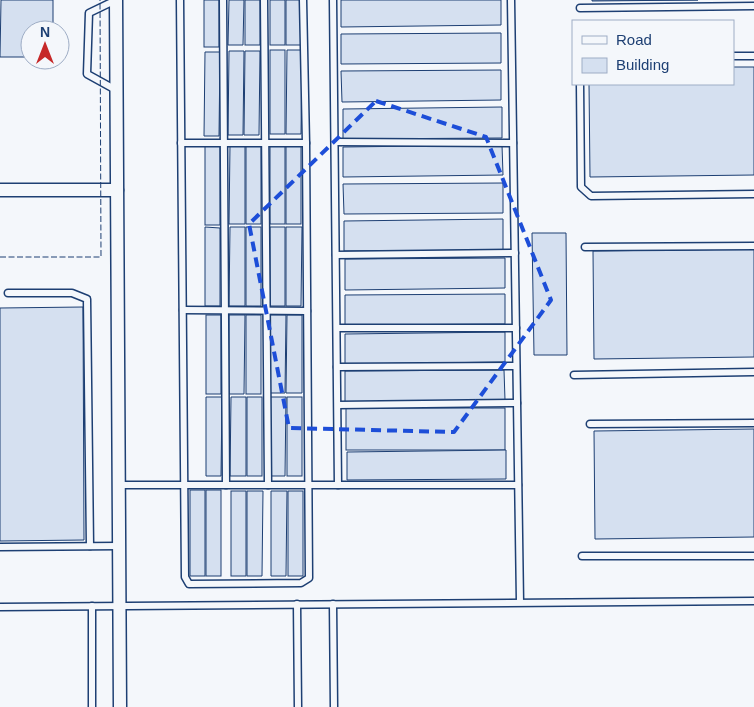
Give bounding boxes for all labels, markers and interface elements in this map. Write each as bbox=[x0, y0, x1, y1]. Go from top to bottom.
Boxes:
north arrow bbox=[20, 20, 70, 70]
legend bbox=[572, 20, 734, 85]
text: N bbox=[40, 24, 50, 40]
text: Road bbox=[616, 31, 652, 48]
text: Building bbox=[616, 56, 669, 73]

